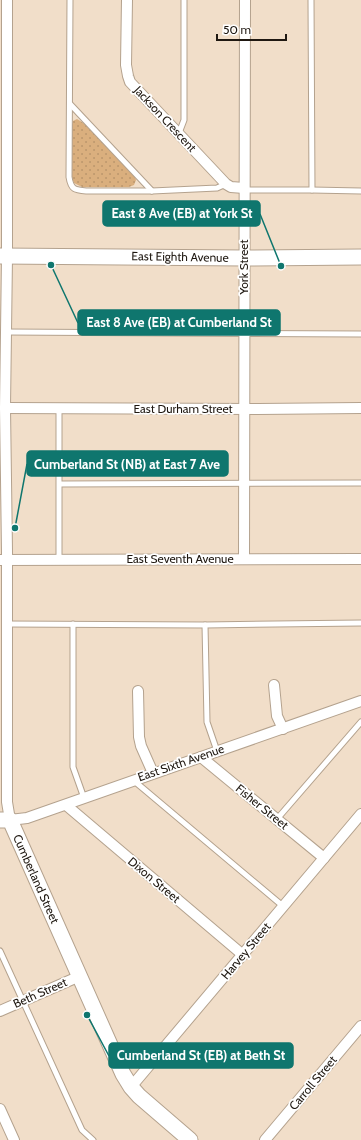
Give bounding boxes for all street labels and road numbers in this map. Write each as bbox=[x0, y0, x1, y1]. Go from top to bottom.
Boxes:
street label: Jackson Crescent bbox=[130, 82, 200, 155]
street label: York Street bbox=[236, 239, 251, 296]
street label: East Eighth Avenue bbox=[131, 248, 229, 265]
street label: East Durham Street bbox=[133, 401, 233, 416]
street label: East Seventh Avenue bbox=[126, 551, 234, 566]
street label: East Sixth Avenue bbox=[136, 741, 226, 784]
street label: Fisher Street bbox=[233, 781, 292, 832]
street label: Cumberland Street bbox=[10, 832, 63, 926]
street label: Dixon Street bbox=[125, 853, 183, 906]
street label: Harvey Street bbox=[218, 919, 274, 982]
street label: Beth Street bbox=[11, 974, 69, 1011]
street label: Carroll Street bbox=[286, 1052, 340, 1113]

